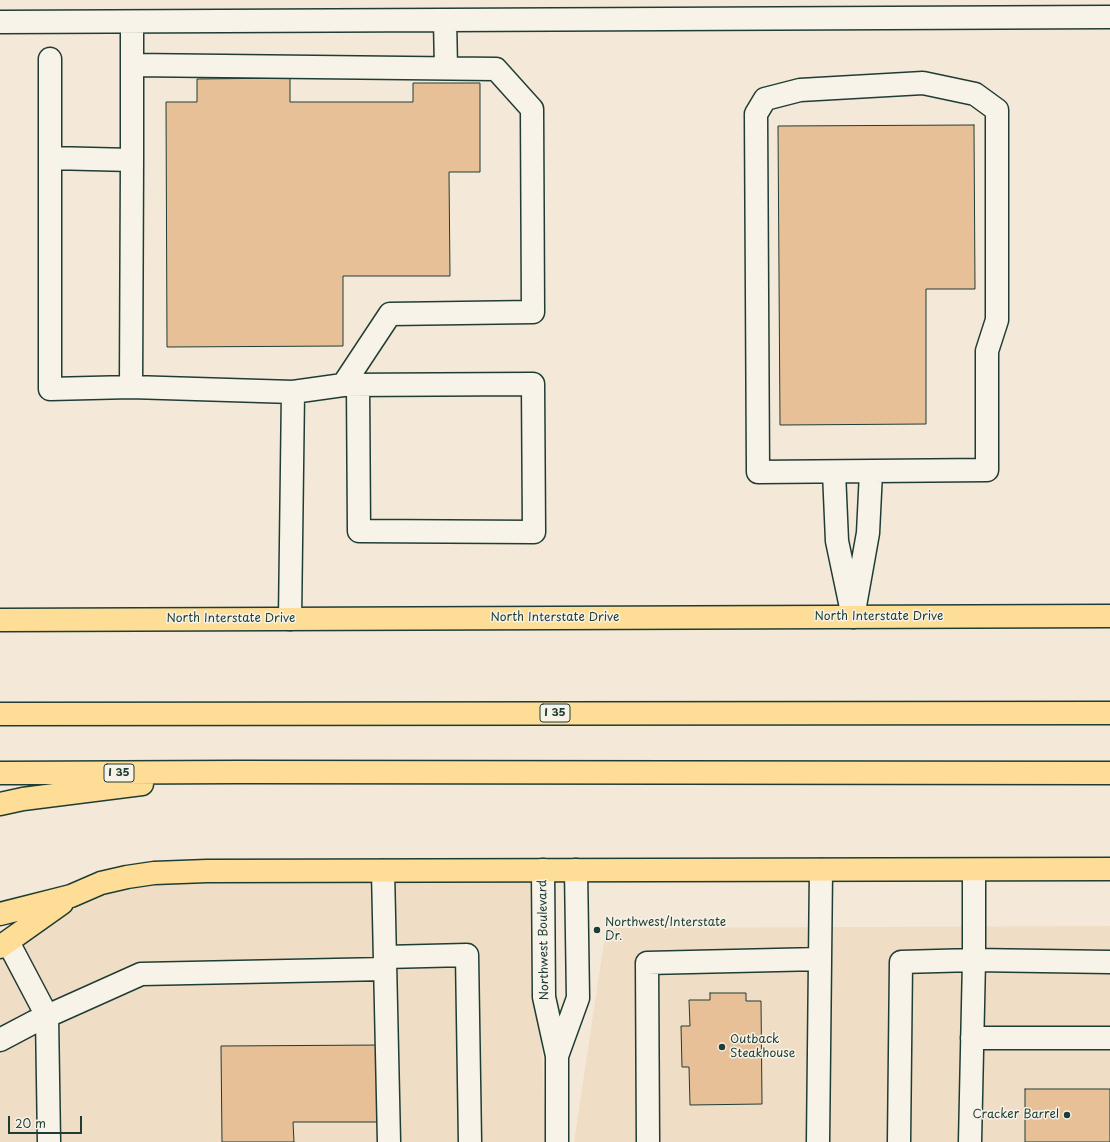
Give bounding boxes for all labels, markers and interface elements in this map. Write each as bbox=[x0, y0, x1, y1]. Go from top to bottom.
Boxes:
street label: North Interstate Drive bbox=[815, 610, 943, 624]
street label: North Interstate Drive bbox=[491, 611, 619, 625]
street label: North Interstate Drive bbox=[167, 612, 295, 626]
road number: I 35 bbox=[540, 704, 570, 722]
road number: I 35 bbox=[104, 764, 134, 782]
street label: Northwest Boulevard bbox=[536, 880, 552, 1000]
place label: Northwest/Interstate Dr. bbox=[605, 916, 726, 944]
marker: Northwest/Interstate Dr. bbox=[592, 925, 602, 935]
place label: Outback Steakhouse bbox=[730, 1033, 795, 1061]
marker: Outback Steakhouse bbox=[717, 1042, 727, 1052]
scale bar bbox=[10, 1108, 84, 1134]
place label: Cracker Barrel bbox=[973, 1108, 1059, 1122]
marker: Cracker Barrel bbox=[1062, 1110, 1072, 1120]
text: 20 m bbox=[15, 1114, 46, 1132]

